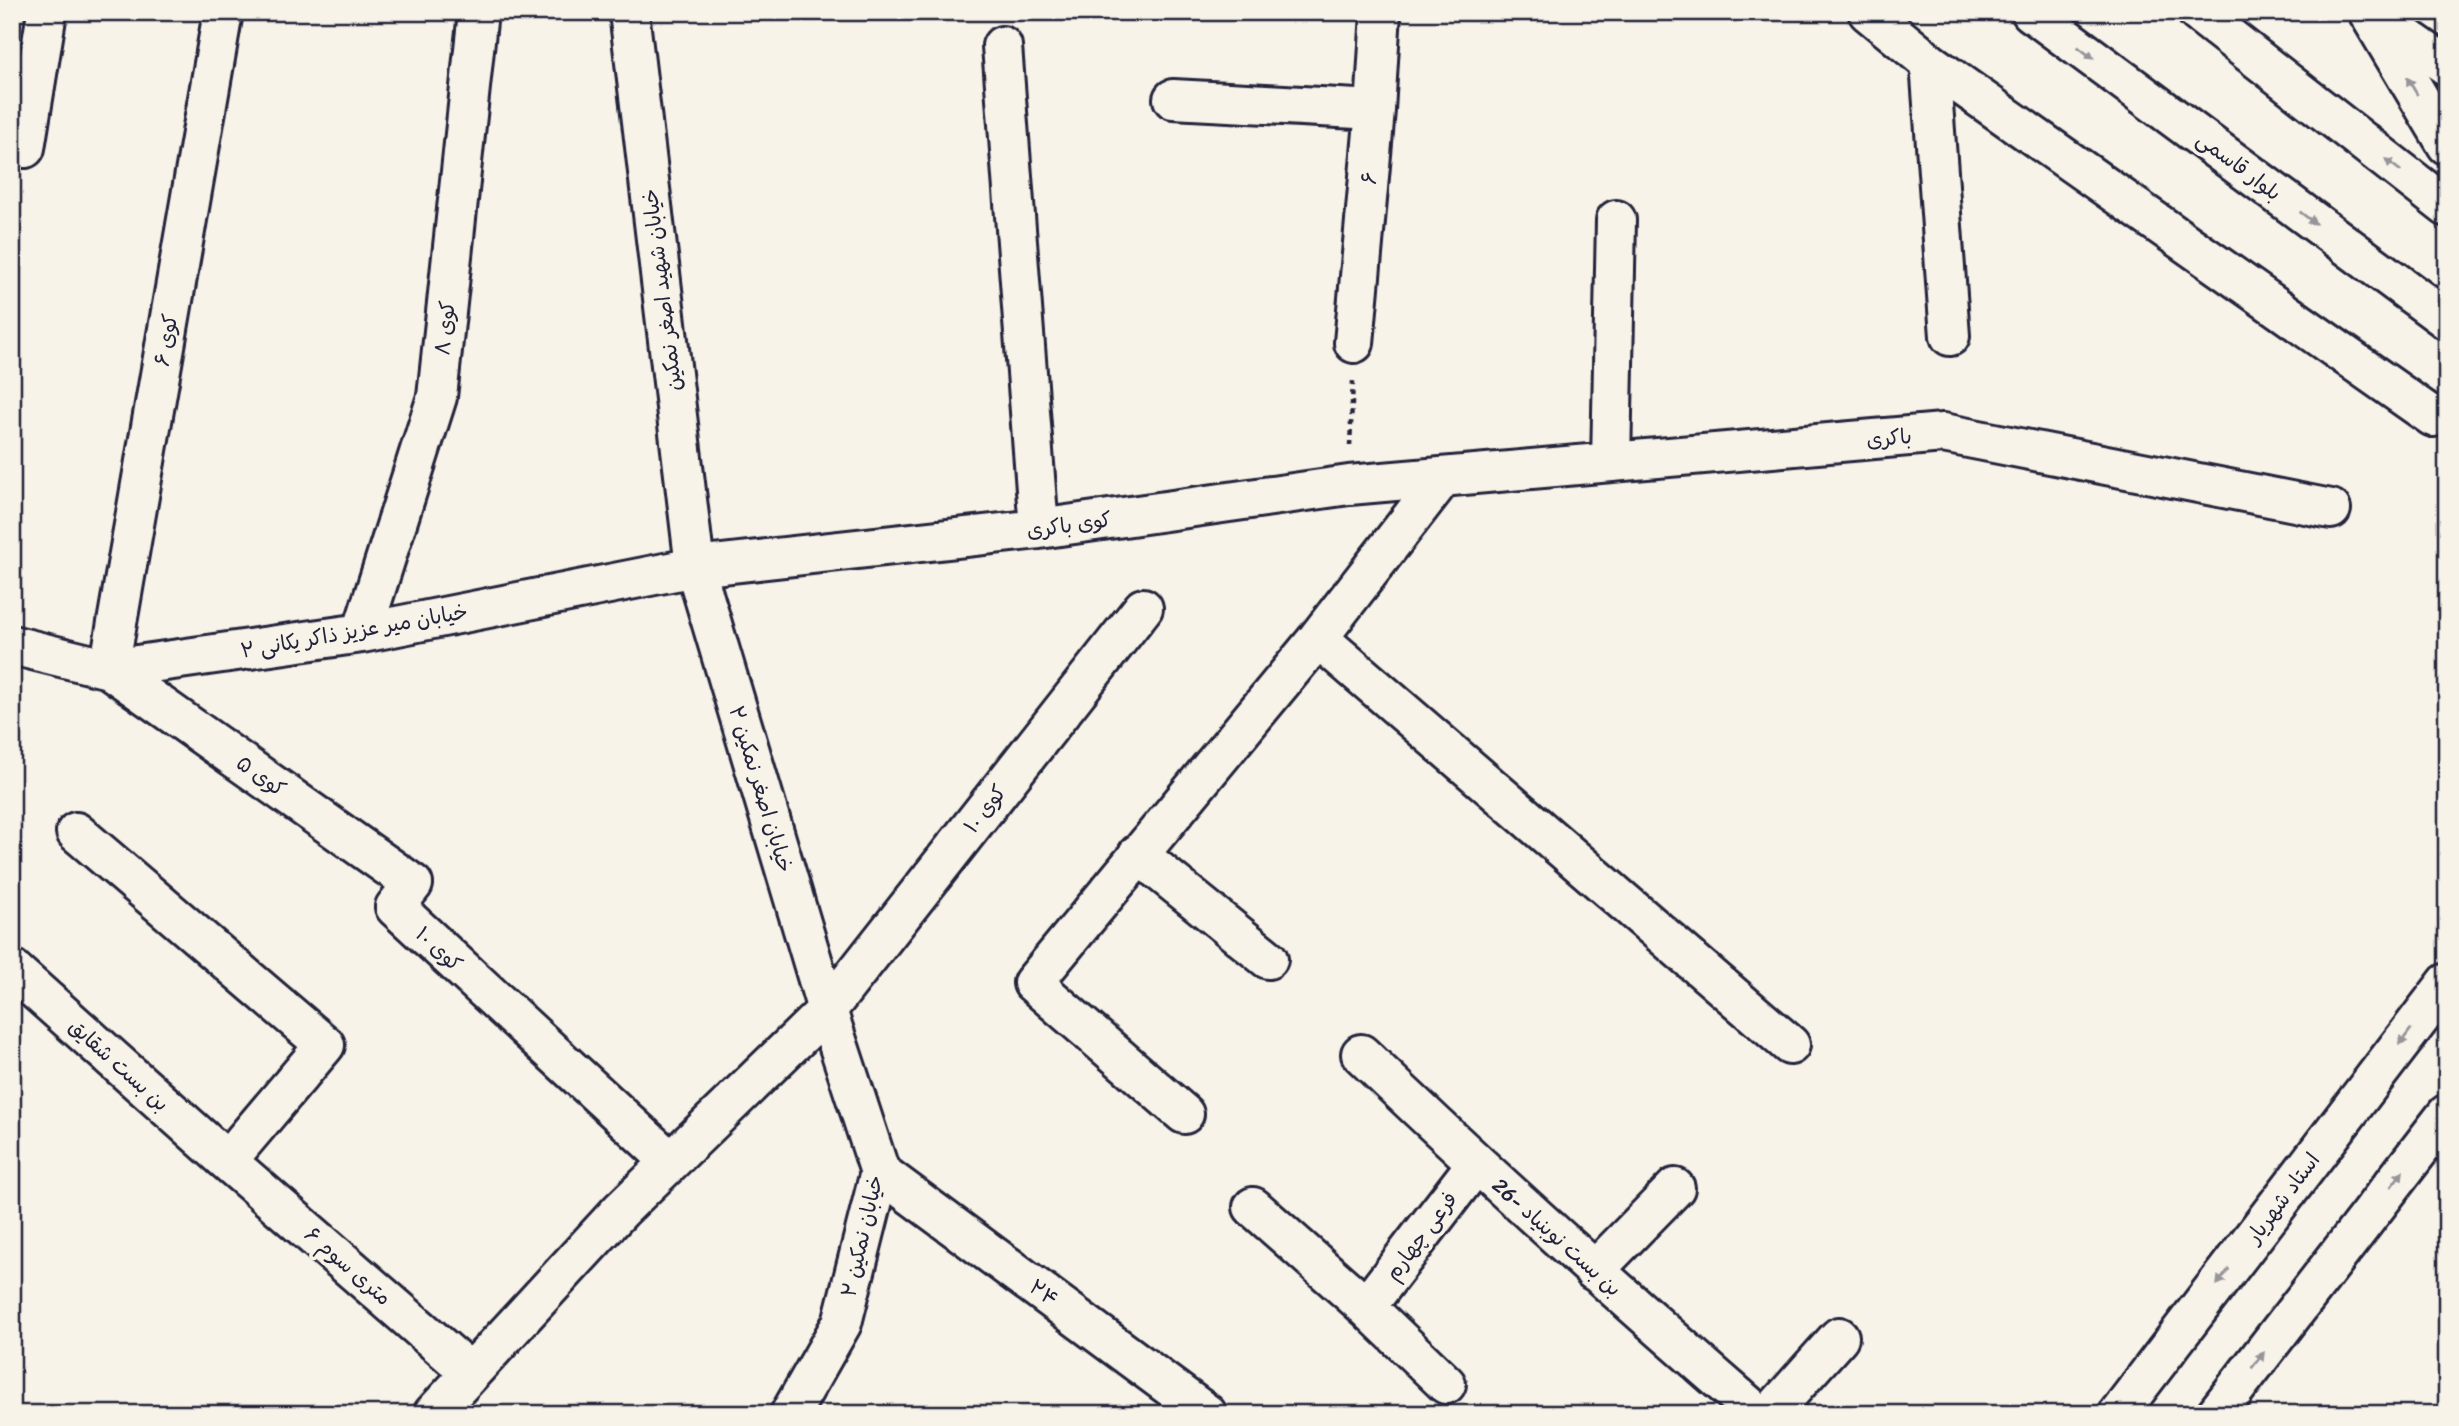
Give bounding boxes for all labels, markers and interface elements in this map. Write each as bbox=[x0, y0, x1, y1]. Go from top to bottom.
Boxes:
one-way arrow bbox=[2077, 46, 2095, 60]
one-way arrow bbox=[2406, 77, 2418, 96]
street label: بلوار قاسمی bbox=[2188, 121, 2290, 211]
one-way arrow bbox=[2384, 158, 2402, 172]
street label: ۶ bbox=[1350, 170, 1388, 186]
street label: خیابان شهید اصغر نمکین bbox=[631, 186, 693, 394]
one-way arrow bbox=[2299, 210, 2317, 224]
street label: کوی ۸ bbox=[423, 299, 467, 357]
street label: کوی ۶ bbox=[143, 311, 189, 369]
street label: باکری bbox=[1865, 417, 1913, 459]
street label: کوی باکری bbox=[1024, 500, 1114, 550]
street label: ۲ خیابان میر عزیز ذاکر یکانی bbox=[237, 592, 471, 670]
street label: خیابان اصغر نمکین ۲ bbox=[718, 701, 804, 877]
street label: کوی ۵ bbox=[228, 745, 294, 807]
street label: کوی ۱۰ bbox=[953, 776, 1017, 842]
street label: کوی ۱۰ bbox=[406, 917, 472, 981]
street label: بن بست شقایق bbox=[59, 1009, 179, 1121]
one-way arrow bbox=[2399, 1028, 2413, 1046]
street label: استاد شهریار bbox=[2235, 1144, 2330, 1254]
street label: 26- بن بست نوبنیاد bbox=[1483, 1168, 1631, 1306]
street label: خیابان نمکین ۲ bbox=[829, 1171, 895, 1301]
one-way arrow bbox=[2389, 1171, 2404, 1189]
street label: فرعی چهارم bbox=[1374, 1183, 1468, 1289]
street label: ۶ متری سوم bbox=[295, 1217, 401, 1315]
one-way arrow bbox=[2216, 1267, 2230, 1286]
street label: ۲۴ bbox=[1021, 1269, 1067, 1317]
one-way arrow bbox=[2250, 1351, 2265, 1369]

